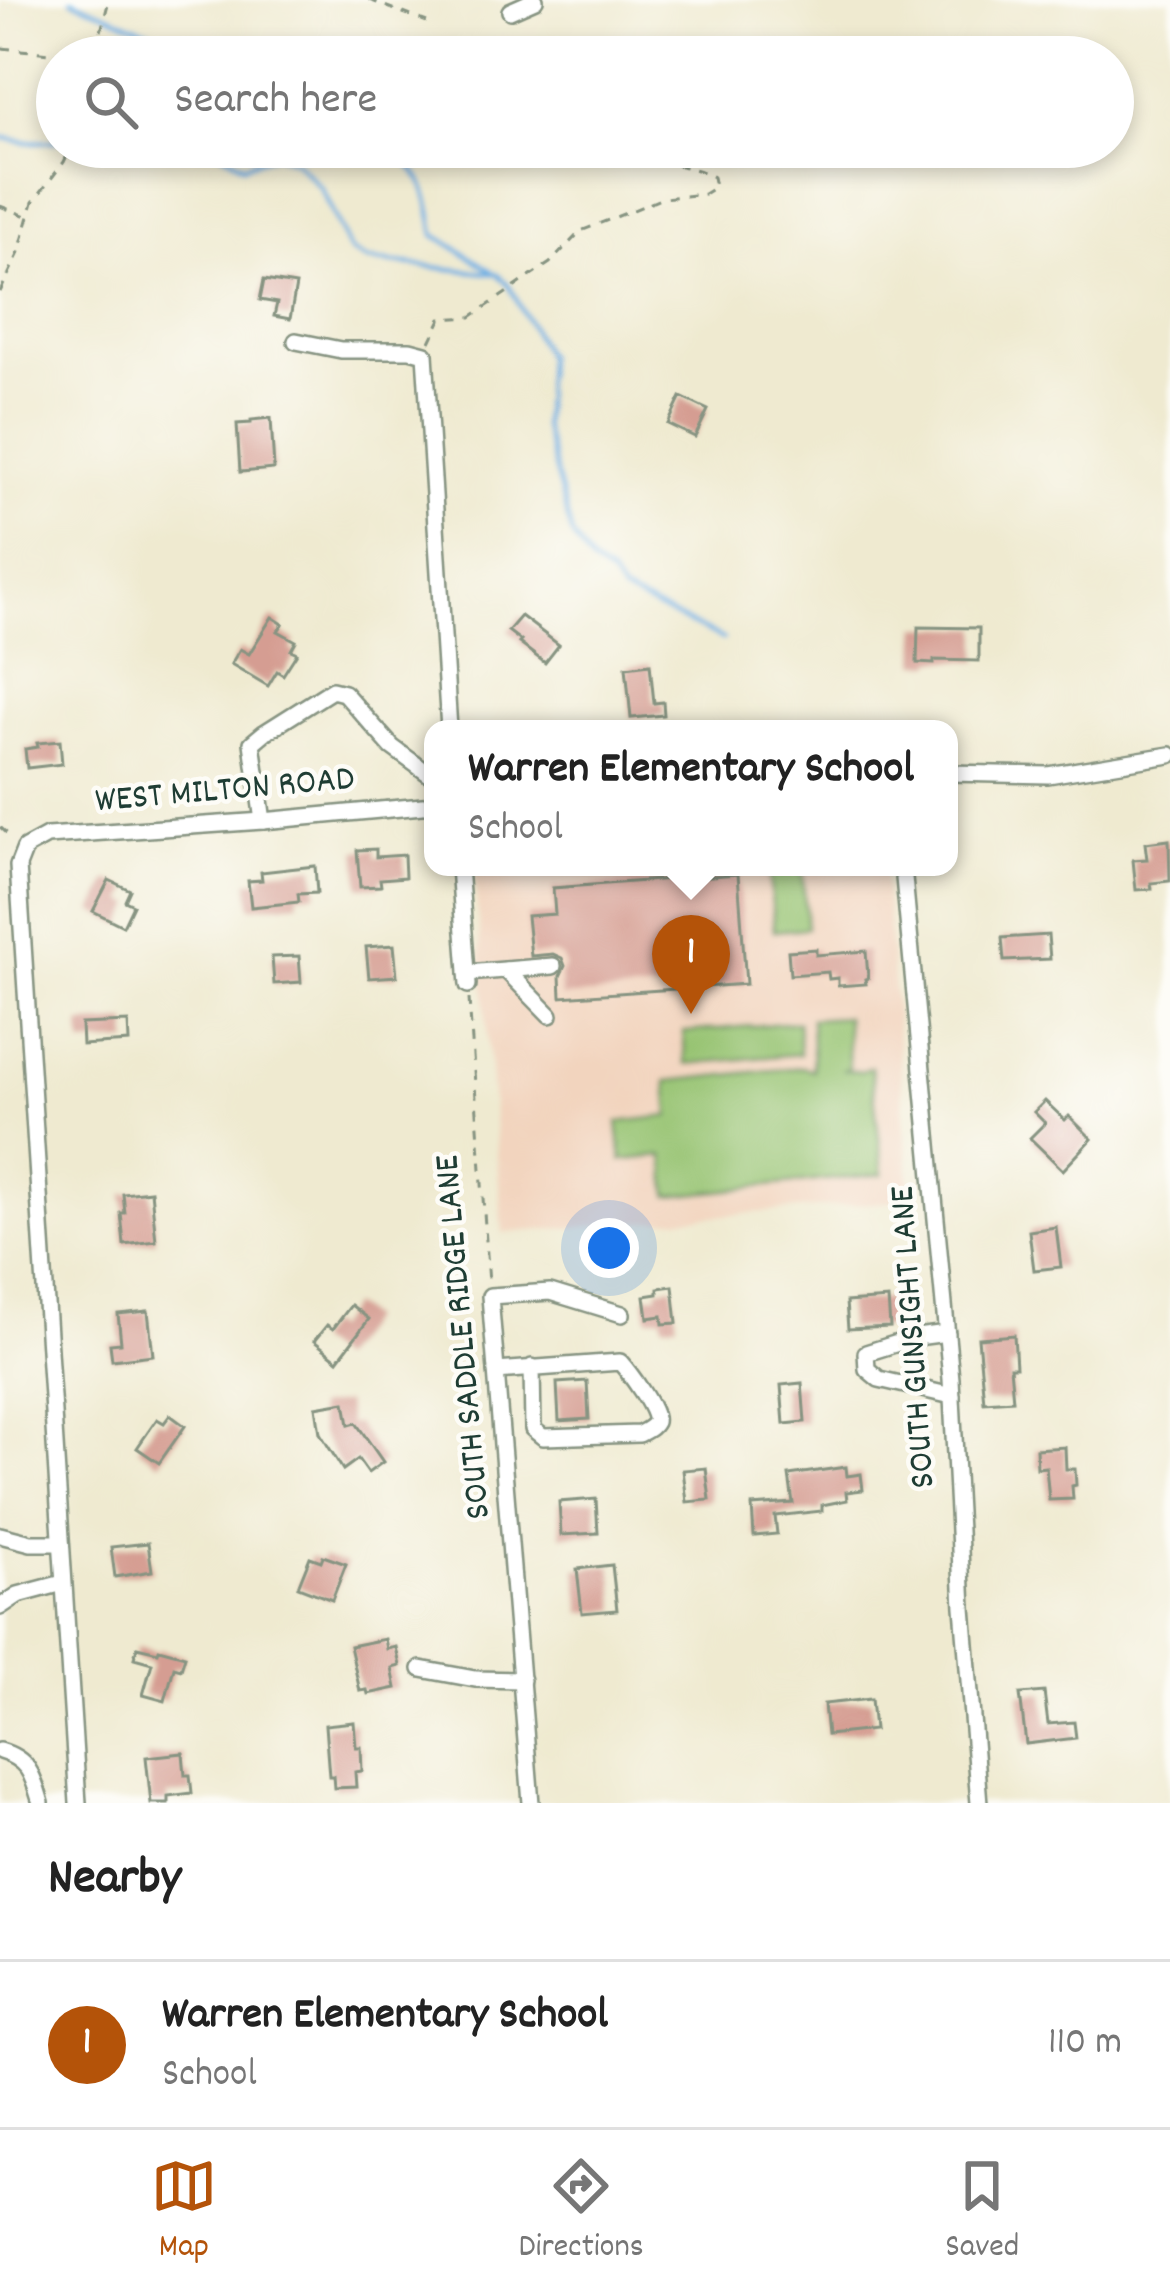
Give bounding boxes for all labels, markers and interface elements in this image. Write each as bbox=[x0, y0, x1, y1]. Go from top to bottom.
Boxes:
search box bbox=[36, 36, 1134, 168]
icon: search bbox=[78, 69, 144, 135]
text: Search here bbox=[174, 70, 377, 134]
popup bbox=[424, 720, 958, 876]
text: Warren Elementary School bbox=[468, 739, 914, 803]
street label: WEST MILTON ROAD bbox=[93, 755, 357, 829]
text: School bbox=[468, 803, 563, 858]
pin: 1 bbox=[652, 915, 730, 1014]
street label: SOUTH SADDLE RIDGE LANE bbox=[423, 1153, 507, 1521]
street label: SOUTH GUNSIGHT LANE bbox=[878, 1184, 952, 1490]
your location bbox=[579, 1218, 639, 1278]
text: Nearby bbox=[48, 1845, 181, 1917]
text: Warren Elementary School bbox=[162, 1985, 608, 2049]
text: 1 bbox=[83, 2017, 91, 2072]
text: 110 m bbox=[1048, 2017, 1122, 2072]
text: School bbox=[162, 2049, 257, 2104]
tab: Map bbox=[151, 2153, 217, 2272]
tab: Directions bbox=[519, 2153, 644, 2272]
tab: Saved bbox=[945, 2153, 1019, 2272]

